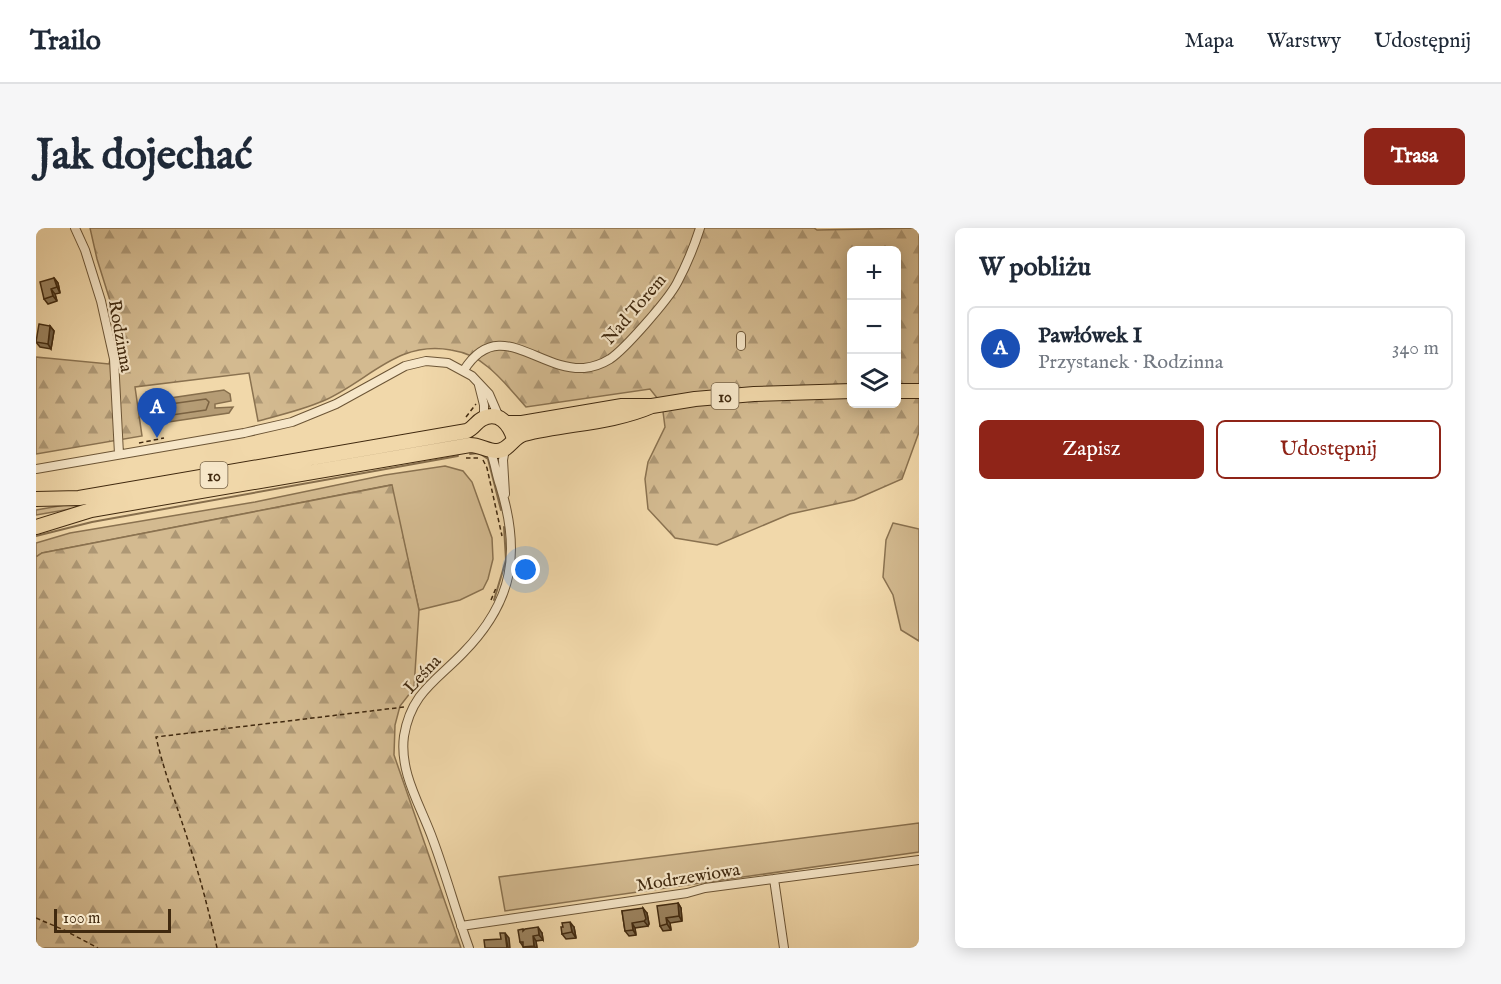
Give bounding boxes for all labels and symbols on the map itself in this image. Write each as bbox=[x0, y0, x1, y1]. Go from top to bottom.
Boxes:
street label: Nad Torem bbox=[598, 270, 672, 350]
street label: Rodzinna bbox=[102, 298, 137, 374]
road number: 10 bbox=[712, 383, 738, 409]
pin: A bbox=[138, 388, 176, 438]
road number: 10 bbox=[200, 462, 228, 488]
your location bbox=[511, 555, 540, 584]
street label: Leśna bbox=[399, 651, 447, 699]
street label: Modrzewiowa bbox=[635, 859, 742, 898]
scale bar bbox=[54, 906, 171, 934]

